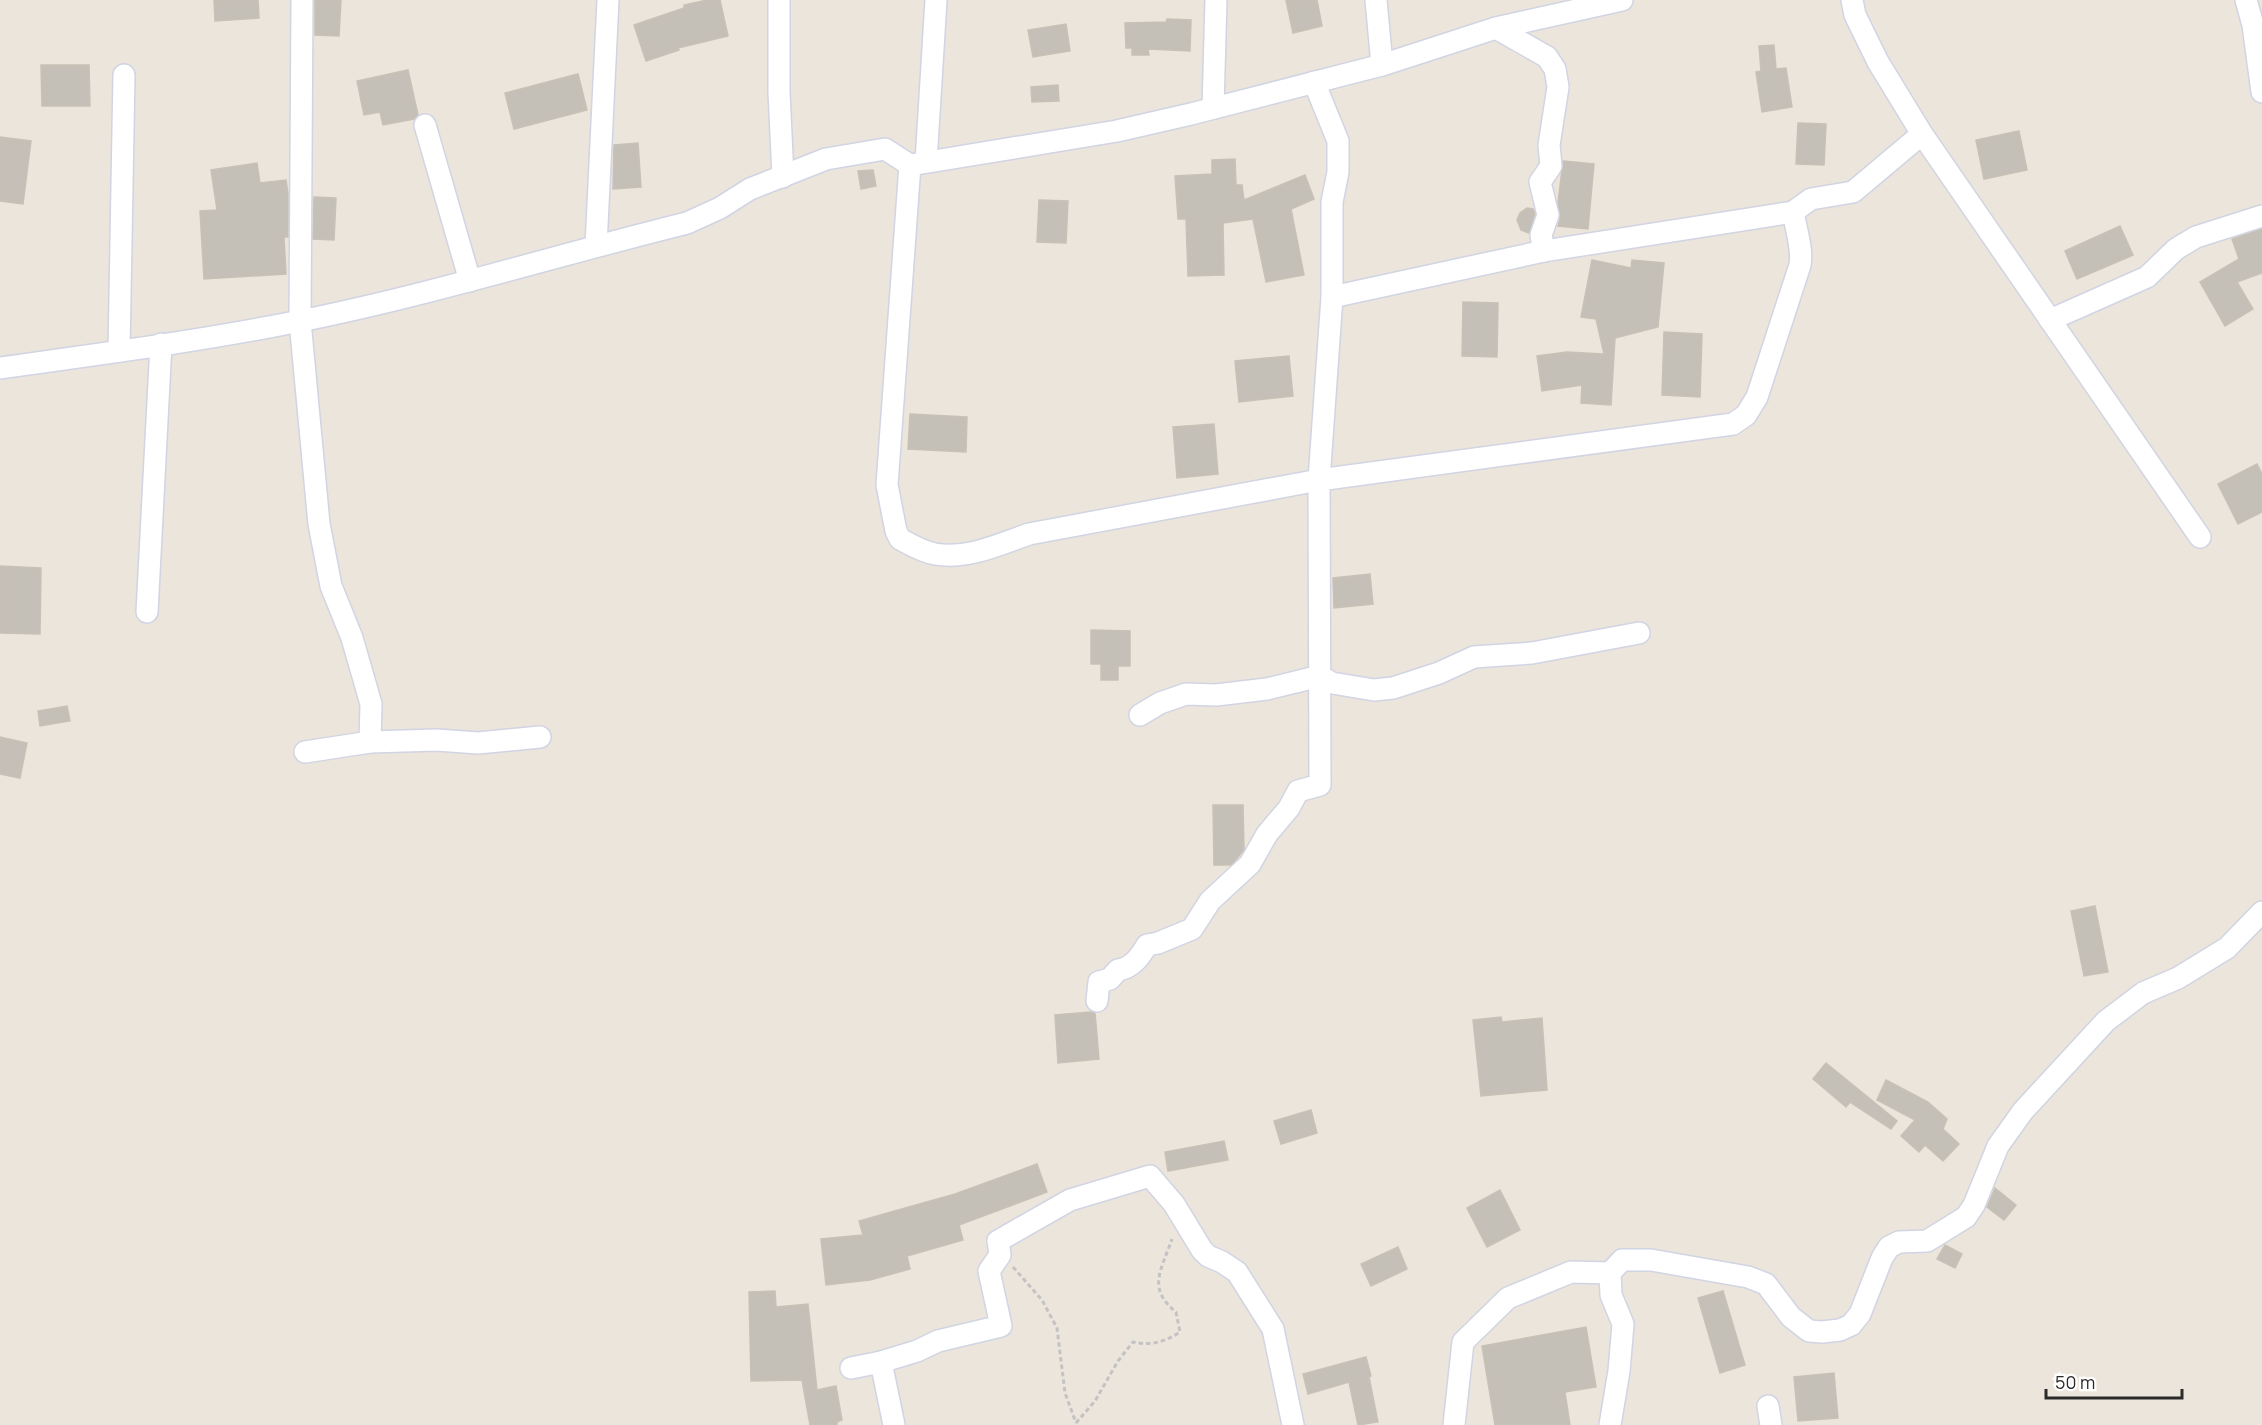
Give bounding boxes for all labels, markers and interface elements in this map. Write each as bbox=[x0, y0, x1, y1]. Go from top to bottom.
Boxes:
scale bar bbox=[2046, 1362, 2182, 1400]
text: 50 m bbox=[2055, 1370, 2095, 1394]

